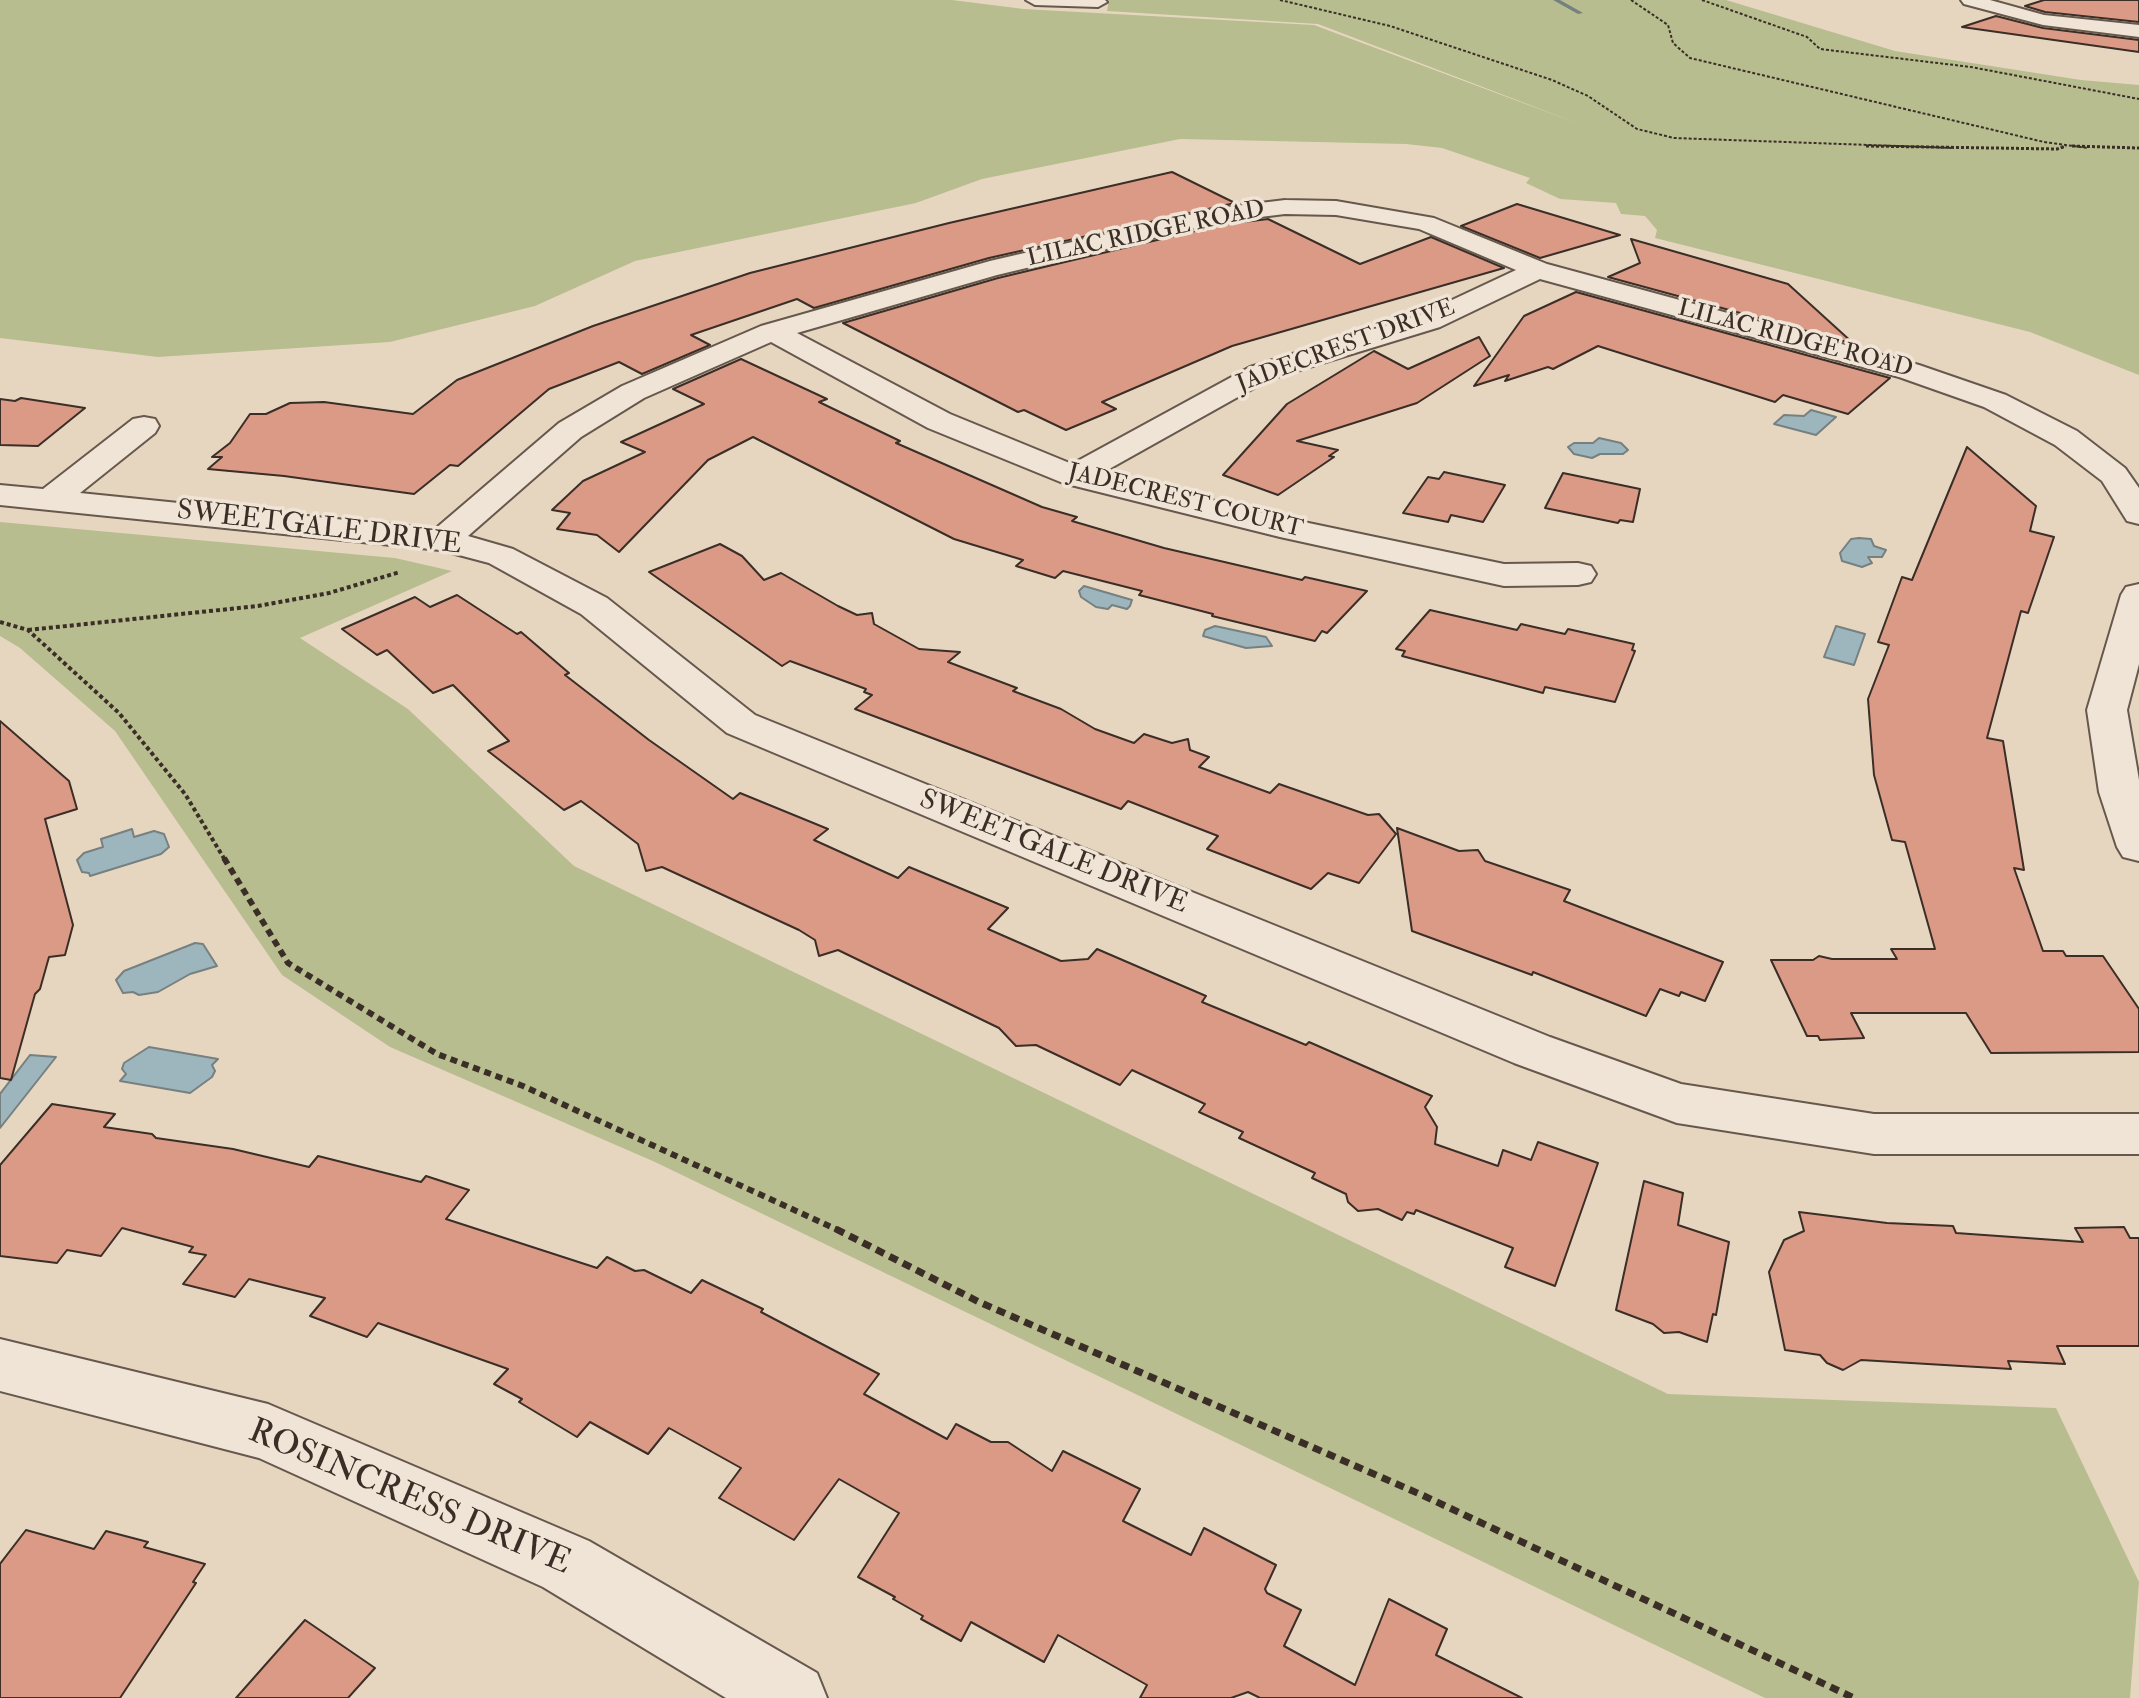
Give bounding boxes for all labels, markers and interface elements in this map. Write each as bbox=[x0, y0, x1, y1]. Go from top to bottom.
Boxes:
street label: LILAC RIDGE ROAD bbox=[1025, 196, 1267, 274]
street label: JADECREST DRIVE bbox=[1233, 294, 1459, 400]
street label: LILAC RIDGE ROAD bbox=[1674, 295, 1916, 385]
street label: JADECREST COURT bbox=[1064, 459, 1306, 545]
street label: SWEETGALE DRIVE bbox=[175, 495, 463, 563]
street label: SWEETGALE DRIVE bbox=[914, 784, 1192, 922]
street label: ROSINCRESS DRIVE bbox=[242, 1413, 576, 1585]

